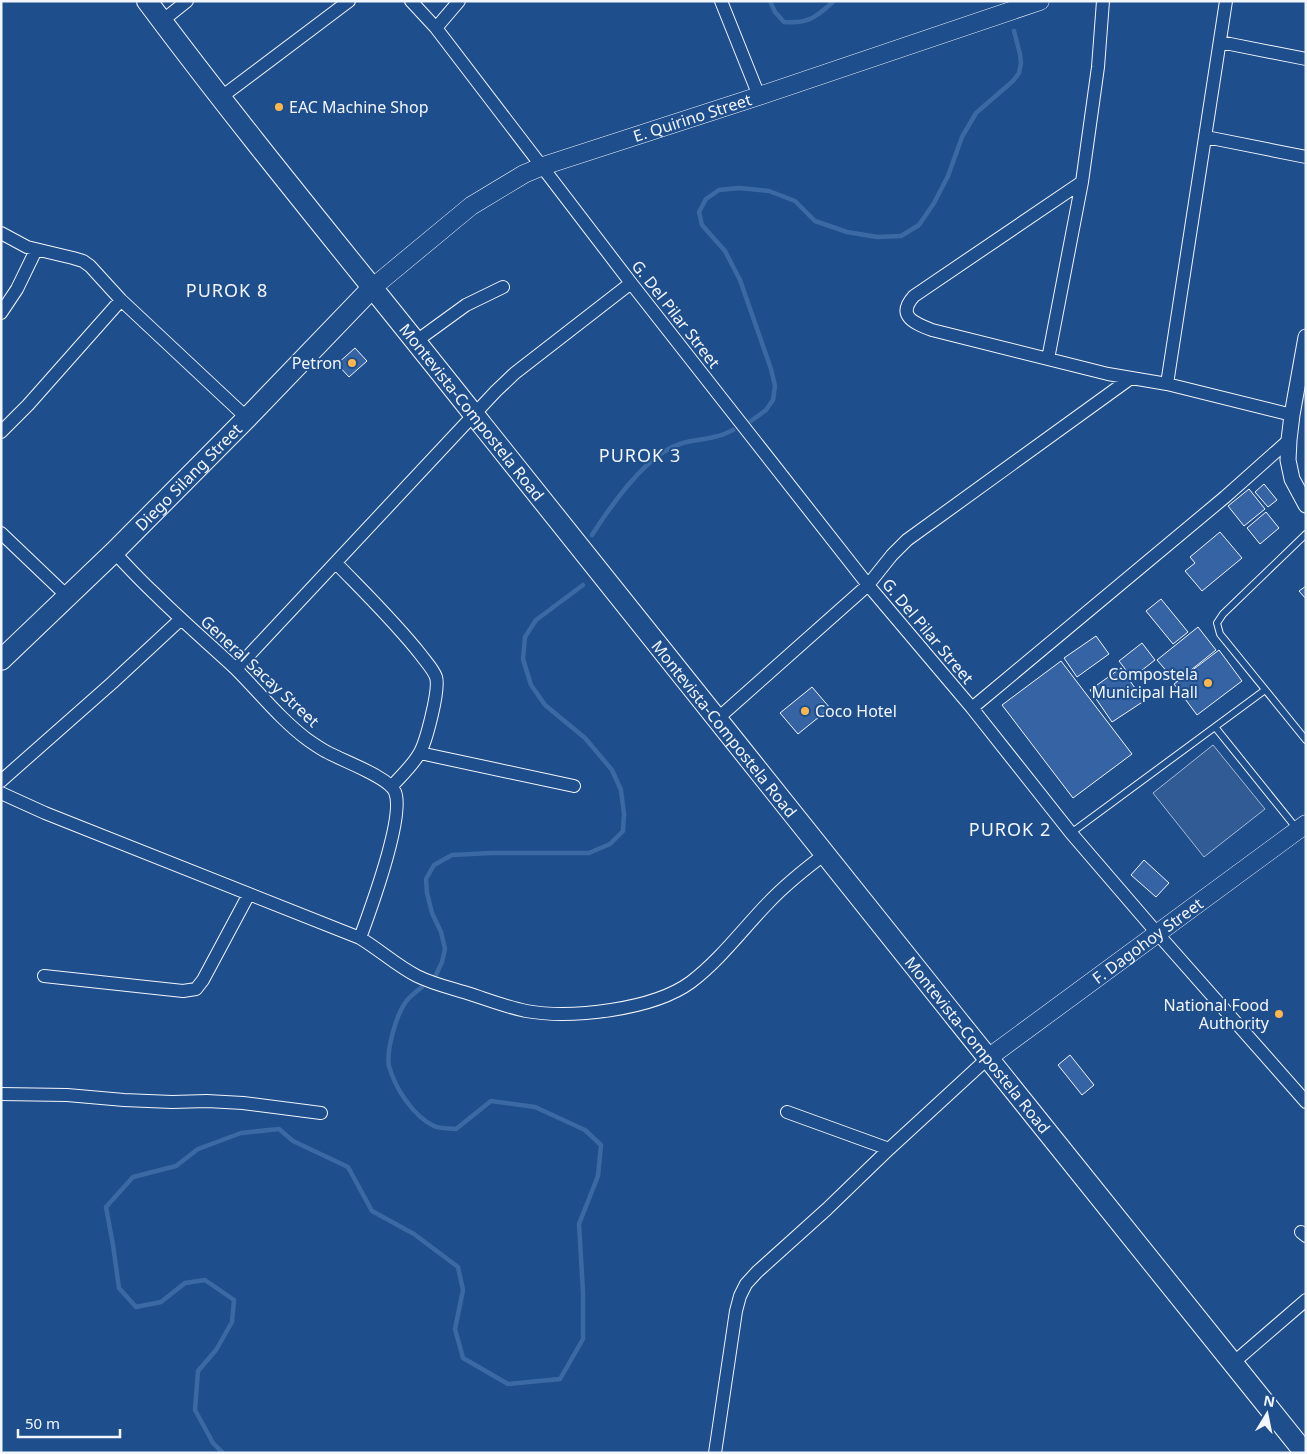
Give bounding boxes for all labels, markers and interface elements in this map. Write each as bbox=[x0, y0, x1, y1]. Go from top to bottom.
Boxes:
street label: E. Quirino Street bbox=[630, 88, 754, 147]
place label: EAC Machine Shop bbox=[289, 96, 429, 118]
marker: EAC Machine Shop bbox=[273, 101, 285, 113]
street label: G. Del Pilar Street bbox=[627, 255, 725, 373]
district label: PUROK 8 bbox=[186, 278, 268, 302]
street label: Montevista-Compostela Road bbox=[394, 319, 549, 505]
place label: Petron bbox=[292, 352, 342, 374]
marker: Petron bbox=[346, 357, 358, 369]
street label: Diego Silang Street bbox=[130, 418, 247, 536]
district label: PUROK 3 bbox=[599, 443, 681, 467]
street label: G. Del Pilar Street bbox=[877, 574, 979, 689]
street label: General Sacay Street bbox=[196, 610, 324, 732]
street label: Montevista-Compostela Road bbox=[647, 636, 802, 822]
place label: Compostela Municipal Hall bbox=[1092, 663, 1198, 703]
marker: Compostela Municipal Hall bbox=[1202, 677, 1214, 689]
place label: Coco Hotel bbox=[815, 700, 897, 722]
marker: Coco Hotel bbox=[799, 705, 811, 717]
district label: PUROK 2 bbox=[969, 817, 1051, 841]
street label: F. Dagohoy Street bbox=[1088, 892, 1207, 989]
street label: Montevista-Compostela Road bbox=[900, 952, 1055, 1138]
place label: National Food Authority bbox=[1164, 994, 1270, 1034]
marker: National Food Authority bbox=[1273, 1008, 1285, 1020]
north arrow bbox=[1242, 1389, 1292, 1439]
text: N bbox=[1262, 1390, 1277, 1411]
scale bar bbox=[18, 1406, 120, 1438]
text: 50 m bbox=[25, 1413, 60, 1433]

